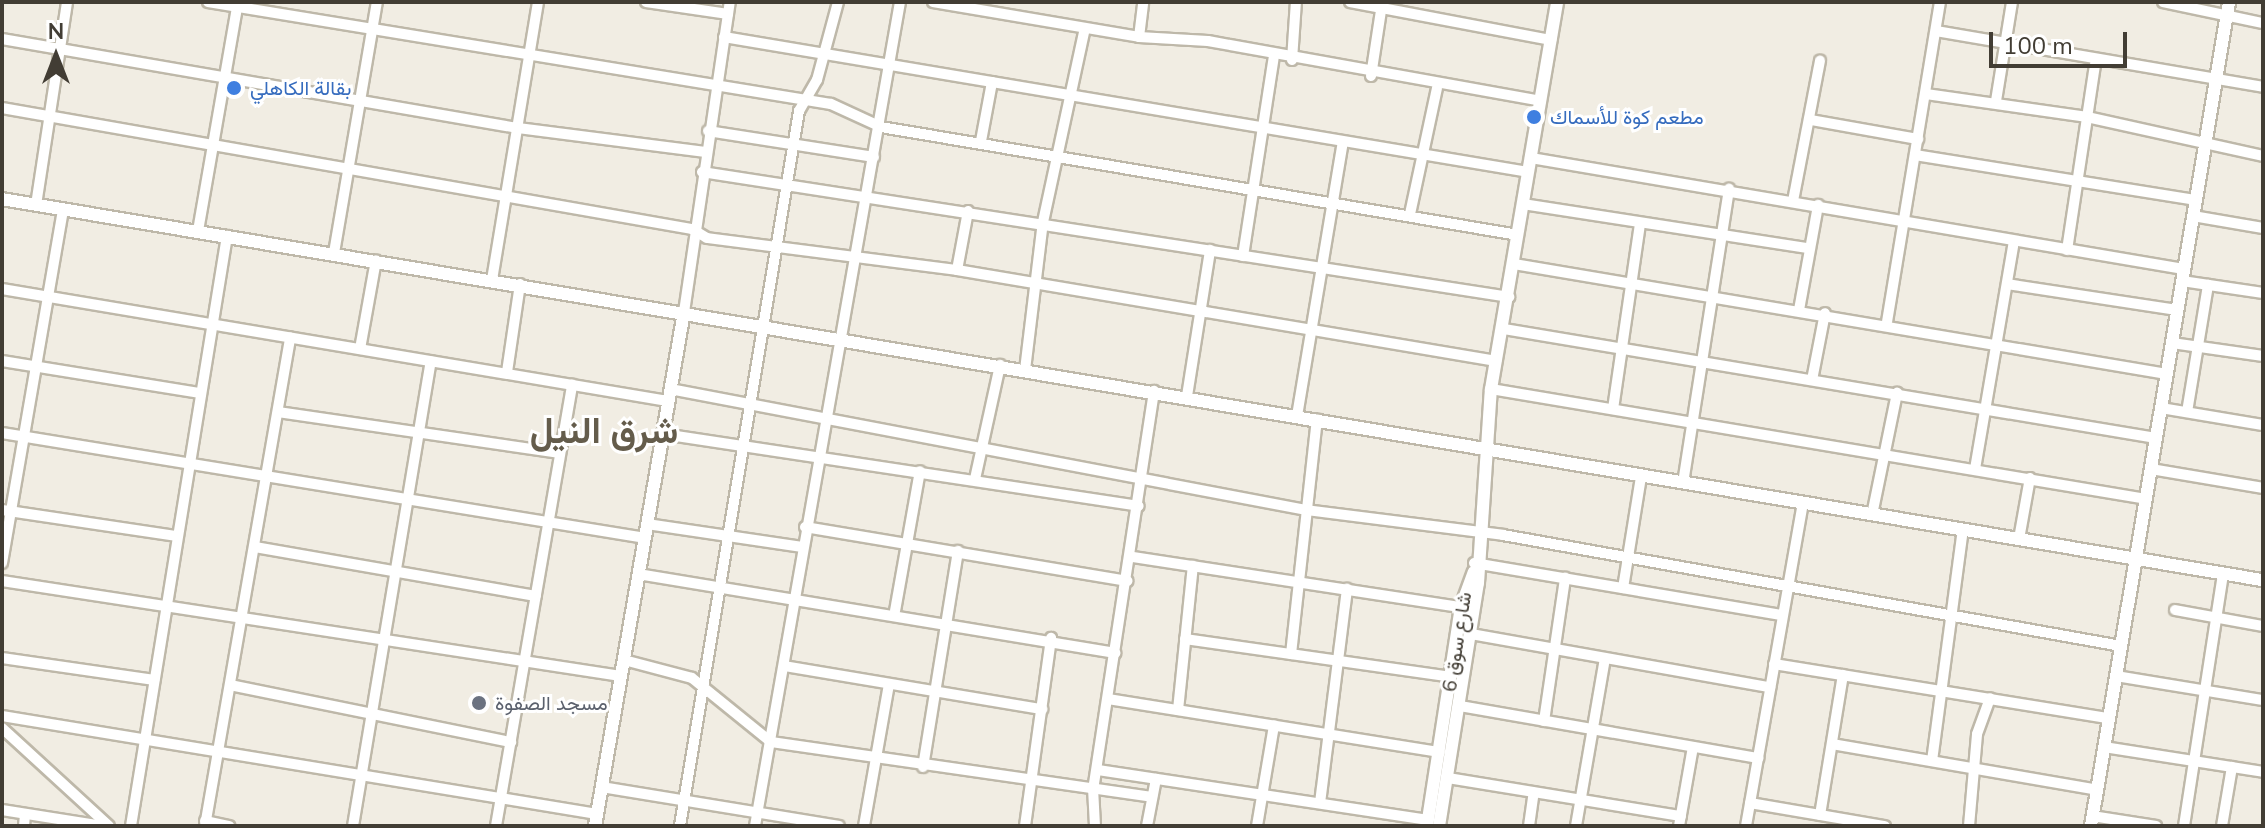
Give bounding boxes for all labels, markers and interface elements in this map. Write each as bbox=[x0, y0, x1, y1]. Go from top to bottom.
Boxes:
north arrow bbox=[16, 16, 96, 96]
scale bar bbox=[1993, 16, 2131, 66]
text: N bbox=[48, 17, 64, 47]
text: 100 m bbox=[2003, 30, 2073, 62]
place label: بقالة الكاهلي bbox=[250, 76, 351, 100]
marker: بقالة الكاهلي bbox=[225, 79, 243, 97]
place label: مطعم كوة للأسماك bbox=[1550, 105, 1704, 129]
marker: مطعم كوة للأسماك bbox=[1525, 108, 1543, 126]
district label: شرق النيل bbox=[530, 410, 678, 454]
street label: شارع سوق 6 bbox=[1437, 590, 1477, 694]
place label: مسجد الصفوة bbox=[495, 691, 608, 715]
marker: مسجد الصفوة bbox=[470, 694, 488, 712]

